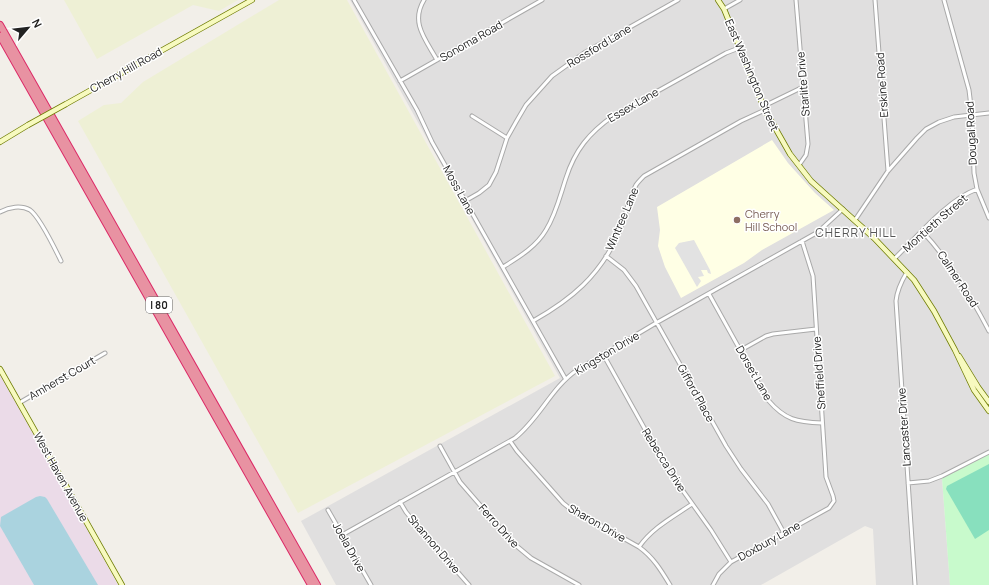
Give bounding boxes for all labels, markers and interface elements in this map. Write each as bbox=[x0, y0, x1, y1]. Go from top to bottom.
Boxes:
north arrow bbox=[8, 8, 48, 48]
text: N bbox=[29, 16, 46, 30]
street label: East Washington Street bbox=[722, 16, 783, 133]
street label: Sonoma Road bbox=[437, 17, 505, 65]
street label: Rossford Lane bbox=[564, 20, 634, 71]
street label: Cherry Hill Road bbox=[87, 44, 164, 96]
street label: Starlite Drive bbox=[792, 50, 813, 117]
street label: Erskine Road bbox=[872, 52, 891, 118]
street label: Essex Lane bbox=[604, 84, 662, 125]
street label: Dougal Road bbox=[961, 101, 980, 165]
street label: Moss Lane bbox=[440, 162, 479, 218]
street label: Wintree Lane bbox=[602, 184, 642, 253]
street label: Montieth Street bbox=[899, 190, 970, 255]
place label: Cherry Hill School bbox=[745, 206, 797, 234]
marker: Cherry Hill School bbox=[732, 215, 742, 225]
district label: CHERRY HILL bbox=[815, 224, 897, 241]
street label: Calmer Road bbox=[935, 248, 982, 310]
road number: I 80 bbox=[146, 297, 172, 313]
street label: Kingston Drive bbox=[572, 327, 642, 378]
street label: Sheffield Drive bbox=[808, 335, 829, 410]
street label: Dorset Lane bbox=[733, 343, 776, 403]
street label: Amherst Court bbox=[26, 352, 98, 403]
street label: Gifford Place bbox=[674, 361, 719, 425]
street label: Lancaster Drive bbox=[893, 387, 914, 467]
street label: Rebecca Drive bbox=[639, 425, 690, 495]
street label: West Haven Avenue bbox=[31, 429, 92, 525]
street label: Sharon Drive bbox=[566, 500, 629, 545]
street label: Ferro Drive bbox=[476, 501, 523, 551]
street label: Shannon Drive bbox=[405, 511, 464, 577]
street label: Doxbury Lane bbox=[735, 517, 803, 564]
street label: Joela Drive bbox=[330, 519, 370, 575]

